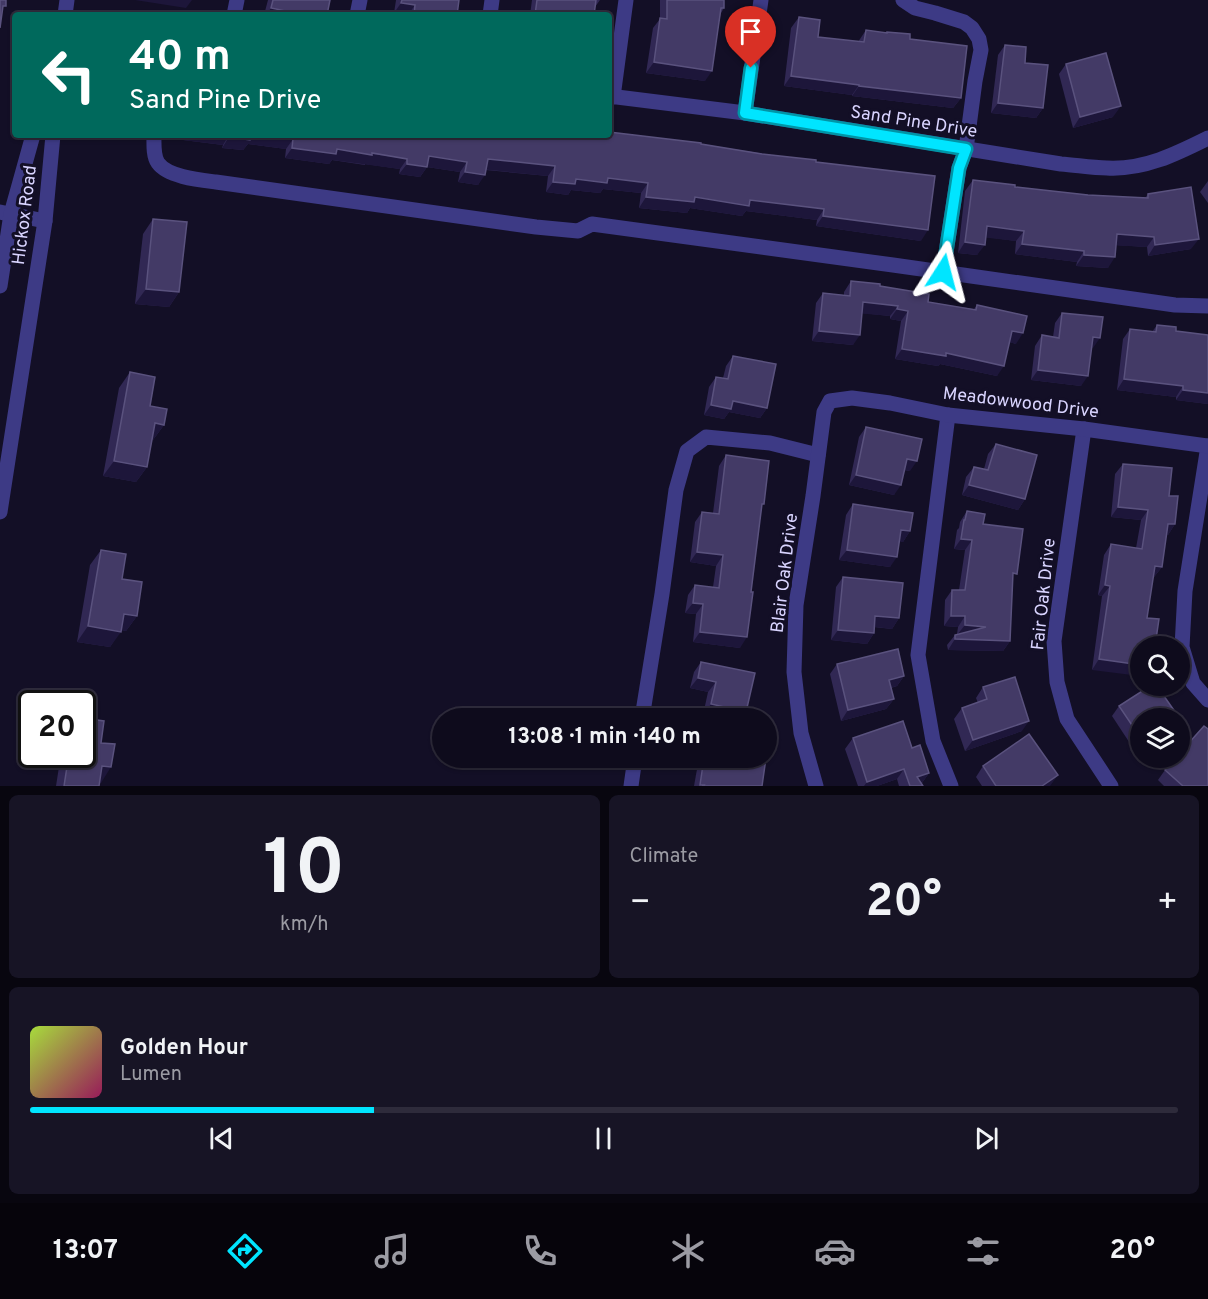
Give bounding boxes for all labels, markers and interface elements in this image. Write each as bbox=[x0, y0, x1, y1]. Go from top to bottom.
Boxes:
pin bbox=[725, 6, 776, 68]
icon: arrive bbox=[734, 15, 767, 48]
text: 40 m bbox=[129, 32, 231, 85]
icon: left bbox=[30, 36, 108, 114]
text: Sand Pine Drive bbox=[129, 84, 321, 118]
street label: Sand Pine Drive bbox=[849, 101, 979, 144]
street label: Hickox Road bbox=[8, 164, 43, 266]
position arrow bbox=[911, 240, 975, 304]
street label: Meadowwood Drive bbox=[941, 383, 1100, 424]
street label: Blair Oak Drive bbox=[767, 512, 804, 634]
street label: Fair Oak Drive bbox=[1027, 537, 1062, 651]
map controls bbox=[1130, 636, 1190, 768]
button: search bbox=[1130, 636, 1190, 696]
speed limit sign: 20 bbox=[18, 690, 96, 768]
button: layers bbox=[1130, 708, 1190, 768]
text: 13:08 · 1 min · 140 m bbox=[508, 724, 701, 751]
text: 10 bbox=[263, 823, 346, 922]
text: Climate bbox=[630, 844, 698, 870]
text: 20° bbox=[866, 875, 942, 932]
text: − bbox=[630, 883, 651, 925]
text: + bbox=[1157, 883, 1178, 925]
text: km/h bbox=[280, 912, 329, 938]
text: Golden Hour bbox=[120, 1035, 248, 1062]
text: Lumen bbox=[120, 1062, 182, 1088]
icon: previous bbox=[205, 1122, 238, 1155]
icon: pause bbox=[587, 1122, 620, 1155]
icon: next bbox=[970, 1122, 1003, 1155]
icon: directions bbox=[224, 1230, 266, 1272]
icon: music bbox=[371, 1230, 413, 1272]
icon: phone bbox=[519, 1230, 561, 1272]
icon: climate bbox=[667, 1230, 709, 1272]
icon: car bbox=[814, 1230, 856, 1272]
icon: filters bbox=[962, 1230, 1004, 1272]
text: 13:07 bbox=[53, 1234, 118, 1268]
text: 20° bbox=[1110, 1234, 1155, 1268]

